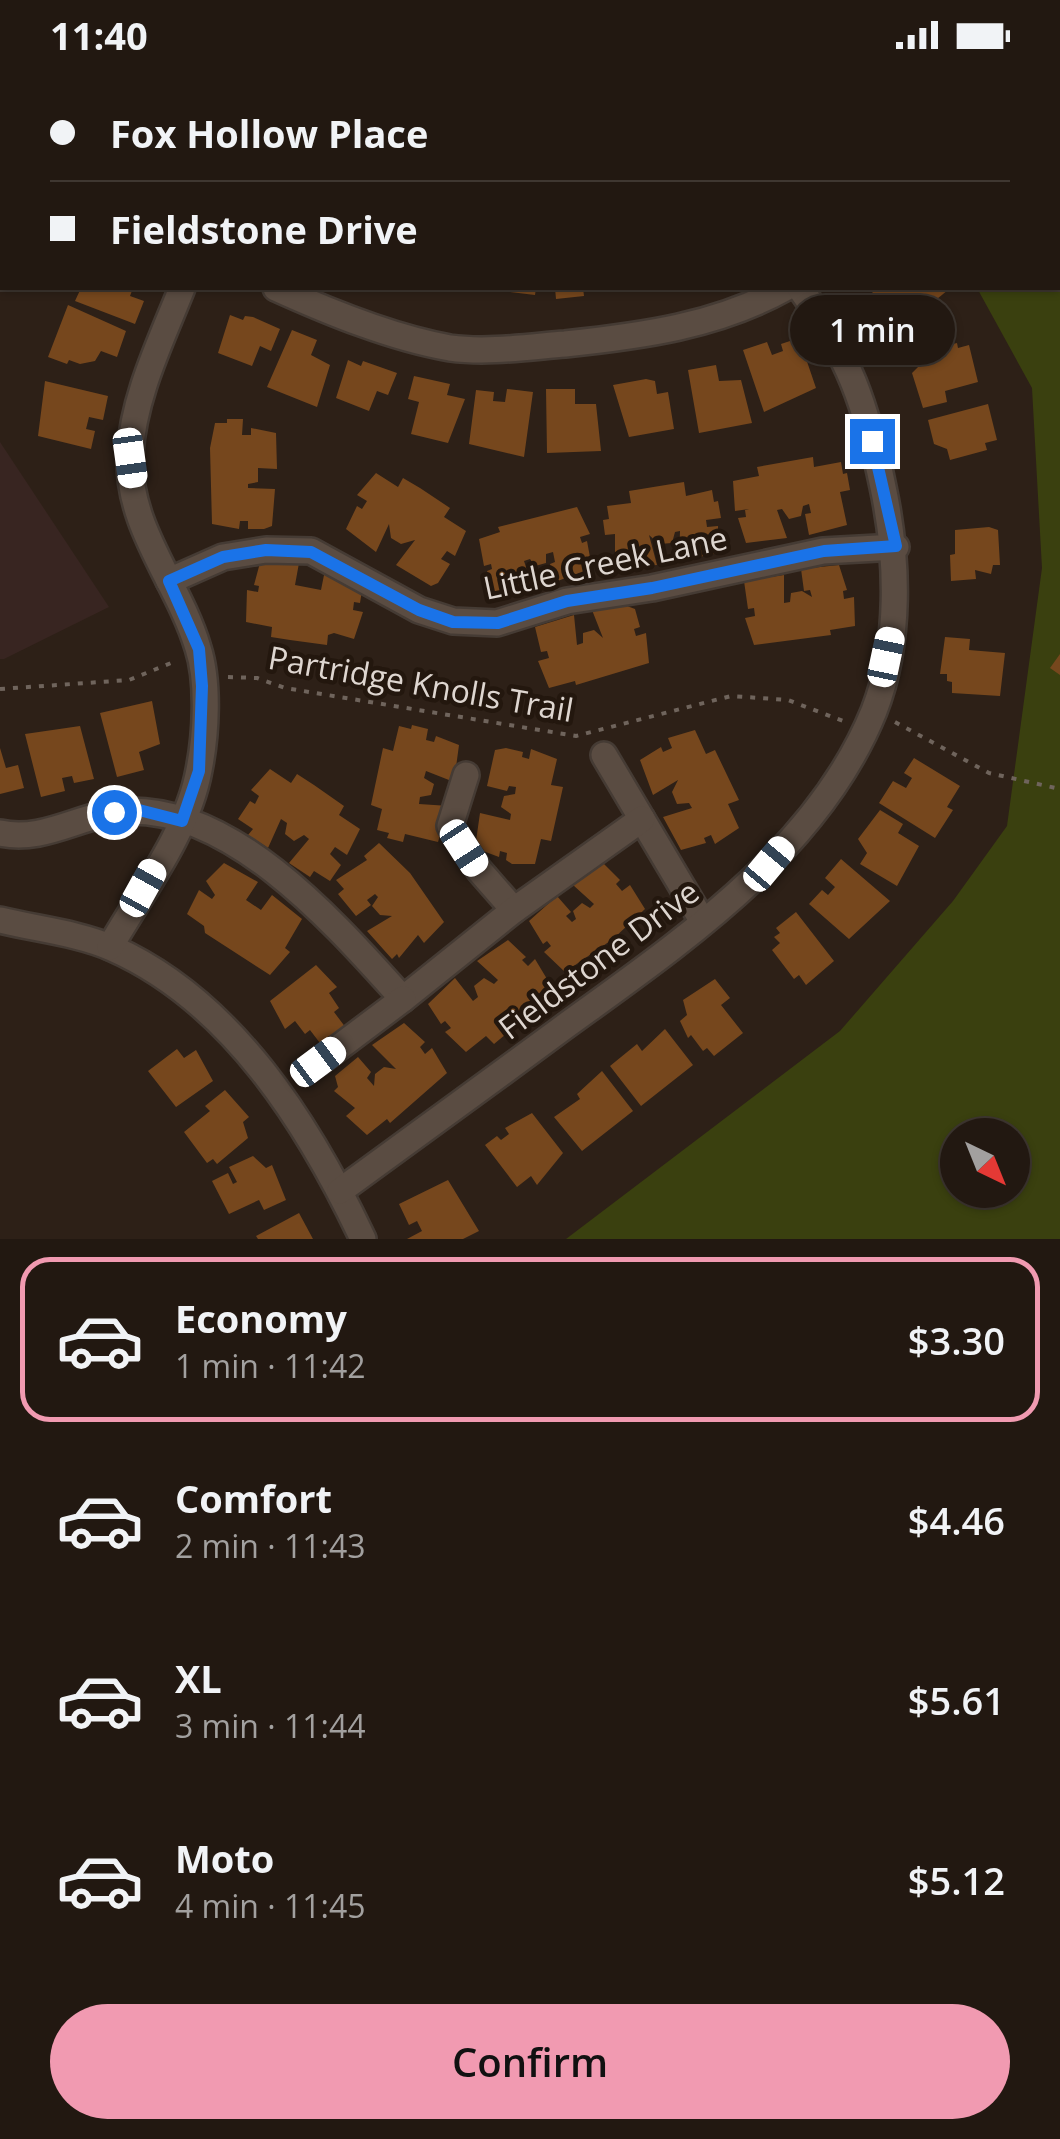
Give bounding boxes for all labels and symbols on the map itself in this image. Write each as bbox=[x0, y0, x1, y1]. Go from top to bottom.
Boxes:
callout: 1 min bbox=[790, 296, 954, 366]
route end bbox=[850, 419, 895, 464]
car bbox=[111, 426, 149, 490]
street label: Little Creek Lane bbox=[479, 515, 731, 609]
car bbox=[865, 625, 907, 689]
street label: Partridge Knolls Trail bbox=[265, 635, 577, 731]
route start bbox=[92, 790, 137, 835]
car bbox=[435, 815, 493, 881]
car bbox=[738, 831, 800, 897]
car bbox=[115, 854, 171, 922]
street label: Fieldstone Drive bbox=[489, 870, 707, 1048]
car bbox=[285, 1032, 351, 1092]
north arrow bbox=[940, 1118, 1030, 1208]

